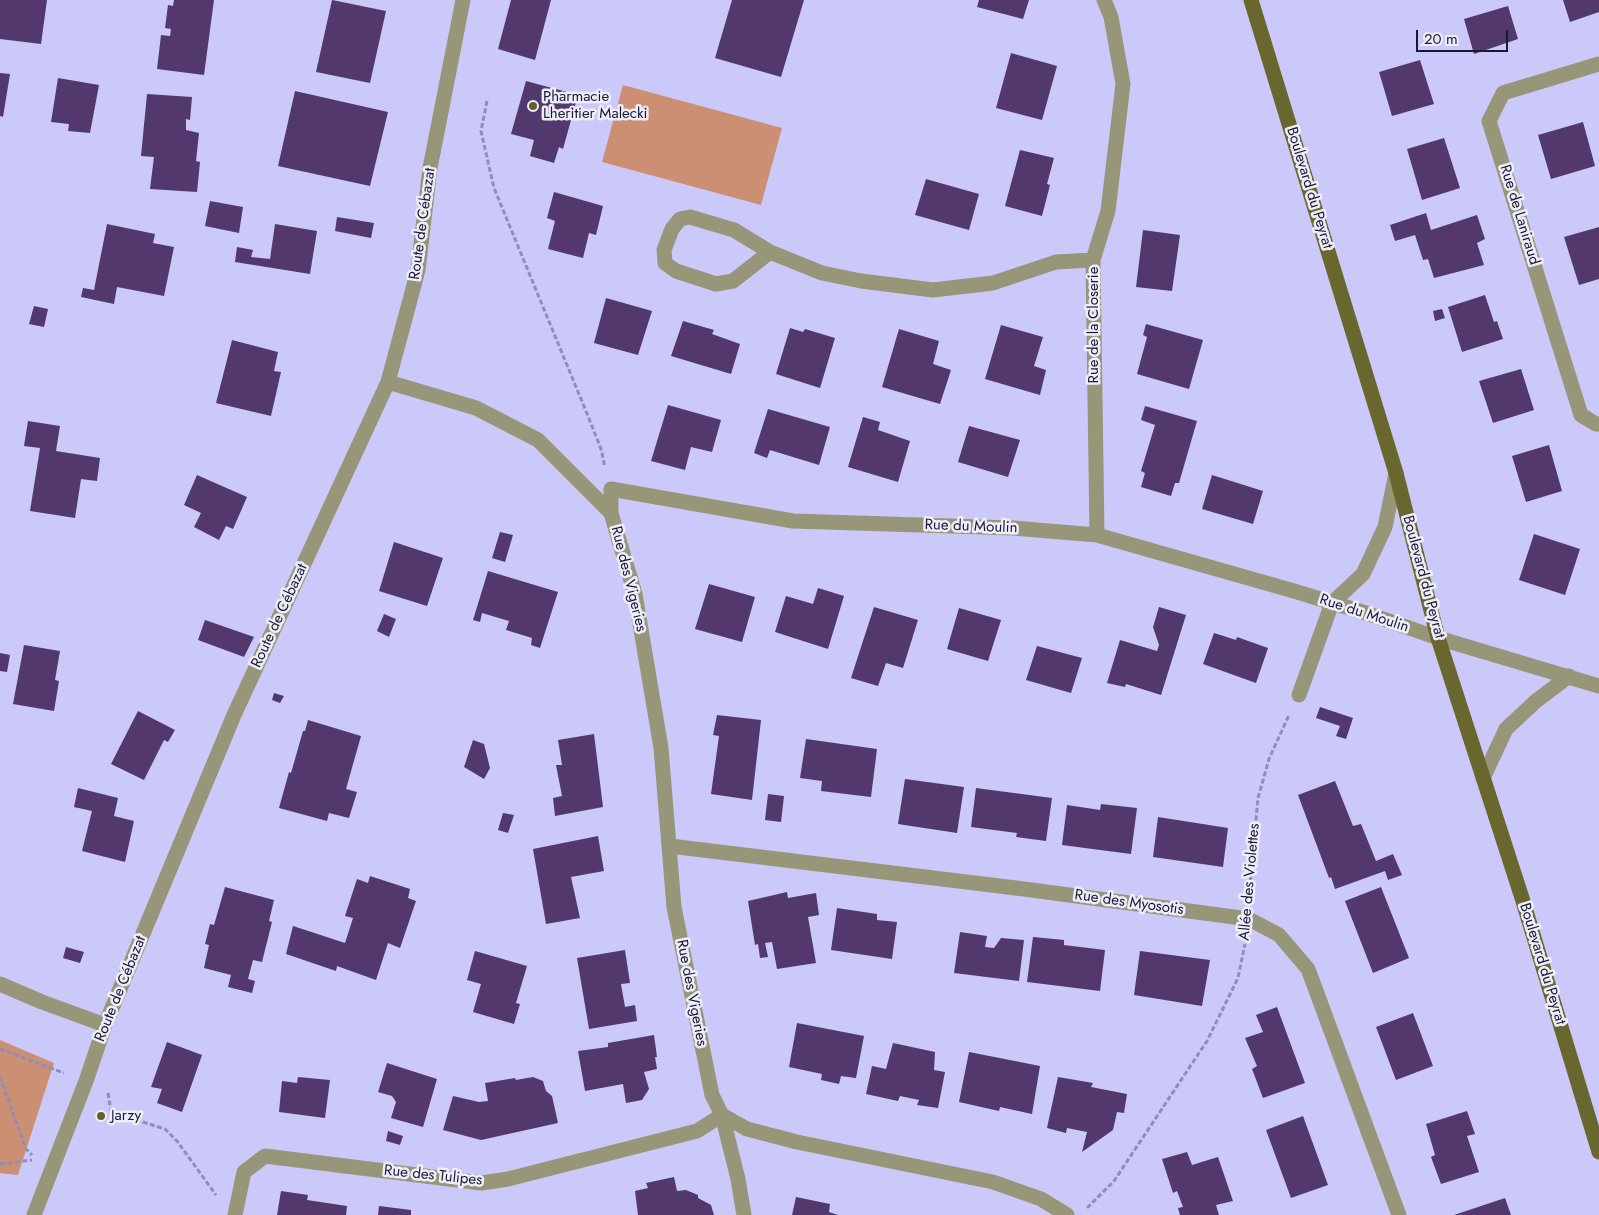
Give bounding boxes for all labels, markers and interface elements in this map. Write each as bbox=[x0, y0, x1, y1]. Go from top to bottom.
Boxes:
scale bar bbox=[1419, 20, 1512, 52]
text: 20 m bbox=[1424, 28, 1458, 50]
place label: Pharmacie Lheritier Malecki bbox=[543, 88, 647, 123]
marker: Pharmacie Lheritier Malecki bbox=[527, 100, 539, 112]
street label: Boulevard du Peyrat bbox=[1282, 125, 1336, 251]
street label: Rue de Laniraud bbox=[1495, 163, 1543, 267]
street label: Route de Cébazat bbox=[406, 167, 440, 281]
street label: Rue de la Closerie bbox=[1085, 267, 1103, 383]
street label: Boulevard du Peyrat bbox=[1398, 514, 1448, 640]
street label: Rue du Moulin bbox=[924, 516, 1018, 538]
street label: Rue des Vigeries bbox=[606, 524, 650, 634]
street label: Route de Cébazat bbox=[248, 561, 312, 671]
street label: Rue du Moulin bbox=[1317, 591, 1411, 637]
street label: Allée des Violettes bbox=[1236, 823, 1264, 941]
street label: Rue des Myosotis bbox=[1073, 886, 1185, 920]
street label: Boulevard du Peyrat bbox=[1515, 901, 1569, 1027]
street label: Route de Cébazat bbox=[92, 933, 150, 1045]
street label: Rue des Vigeries bbox=[672, 938, 710, 1048]
place label: Jarzy bbox=[111, 1107, 141, 1125]
marker: Jarzy bbox=[95, 1110, 107, 1122]
street label: Rue des Tulipes bbox=[383, 1162, 483, 1190]

